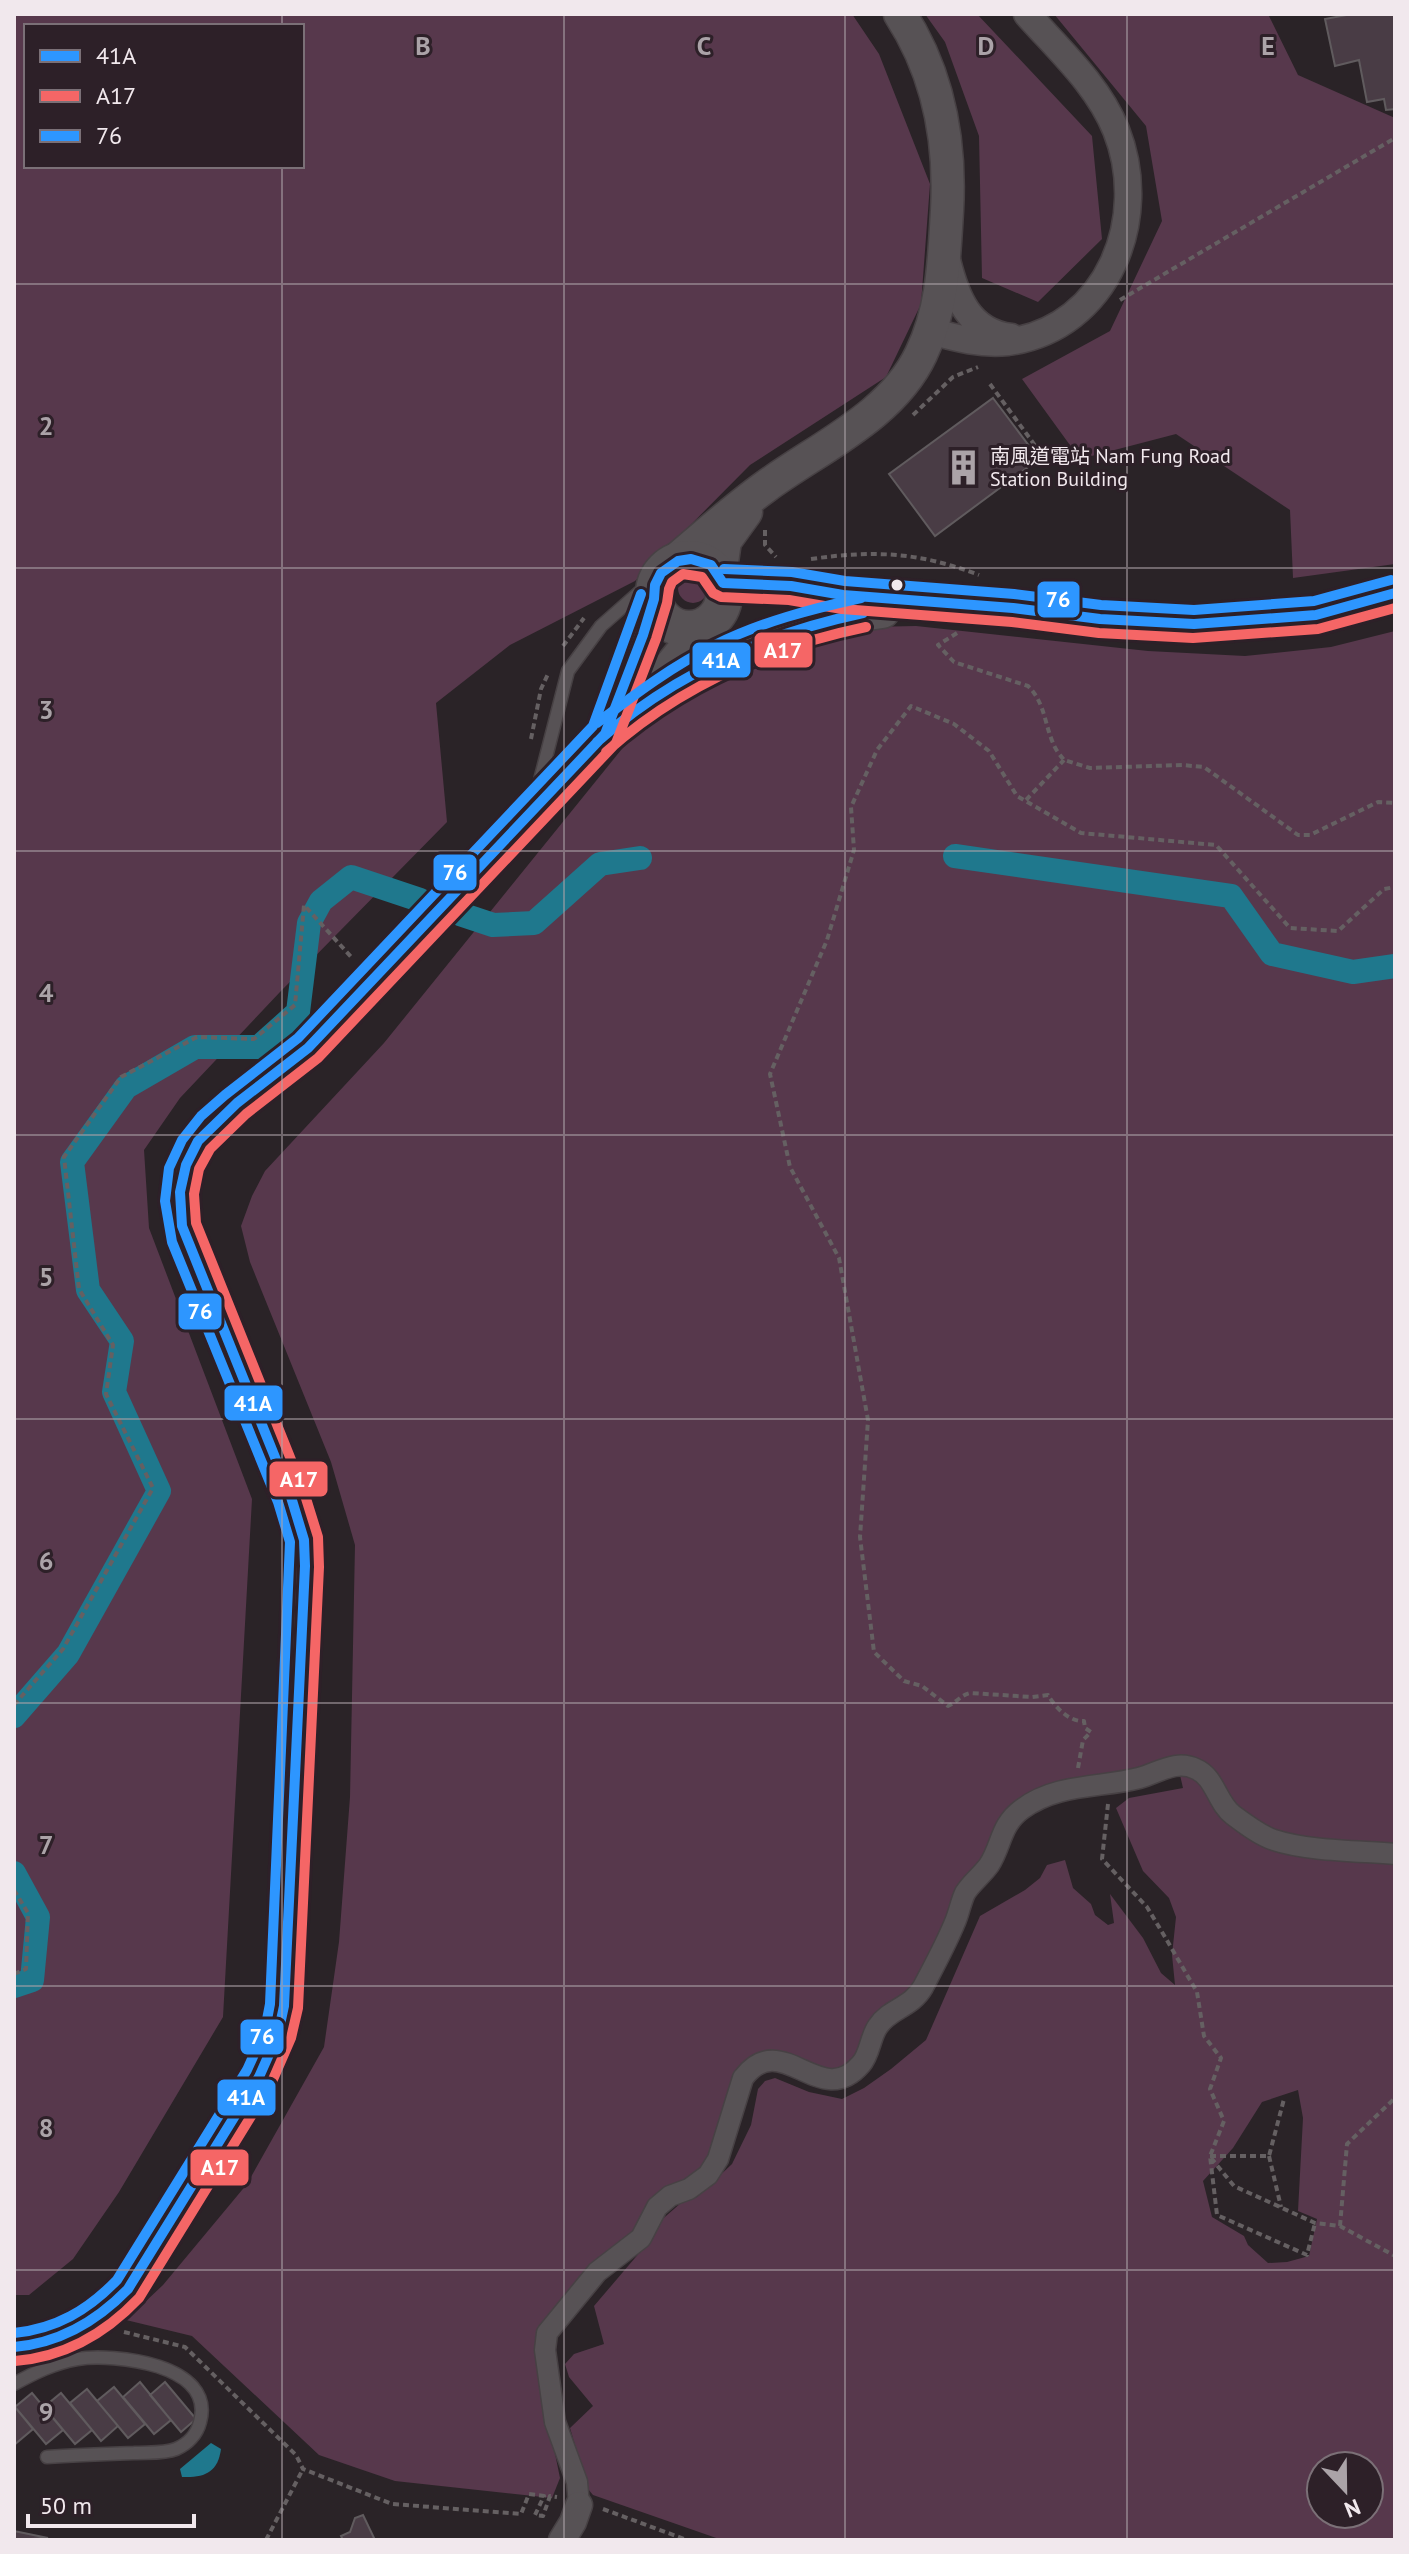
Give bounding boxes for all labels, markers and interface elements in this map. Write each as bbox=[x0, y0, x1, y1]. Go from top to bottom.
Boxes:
legend bbox=[24, 24, 304, 168]
text: B bbox=[415, 29, 431, 62]
text: C bbox=[697, 29, 711, 62]
text: D bbox=[978, 29, 994, 62]
text: E bbox=[1261, 29, 1275, 62]
text: 41A bbox=[96, 40, 136, 71]
text: A17 bbox=[96, 80, 136, 111]
text: 76 bbox=[96, 120, 122, 151]
text: 2 bbox=[39, 409, 53, 442]
place label: 南風道電站 Nam Fung Road Station Building bbox=[990, 443, 1231, 492]
building icon: 南風道電站 Nam Fung Road Station Building bbox=[945, 448, 983, 486]
unlabelled marker bbox=[889, 577, 905, 593]
line badge: 76 bbox=[1036, 580, 1081, 619]
text: 76 bbox=[1046, 585, 1070, 613]
line badge: A17 bbox=[753, 631, 814, 669]
text: A17 bbox=[764, 636, 802, 664]
line badge: 41A bbox=[691, 641, 752, 679]
text: 41A bbox=[702, 646, 741, 674]
text: 3 bbox=[39, 693, 53, 726]
line badge: 76 bbox=[432, 853, 478, 892]
text: 76 bbox=[443, 858, 467, 886]
text: 4 bbox=[39, 976, 54, 1009]
text: 5 bbox=[39, 1260, 53, 1293]
line badge: 76 bbox=[177, 1292, 223, 1331]
text: 76 bbox=[188, 1297, 212, 1325]
line badge: 41A bbox=[223, 1384, 284, 1422]
text: 41A bbox=[234, 1389, 273, 1417]
line badge: A17 bbox=[268, 1460, 329, 1498]
text: A17 bbox=[280, 1465, 318, 1493]
text: 6 bbox=[39, 1544, 53, 1577]
text: 7 bbox=[39, 1828, 53, 1861]
line badge: 76 bbox=[239, 2018, 285, 2056]
text: 76 bbox=[250, 2022, 274, 2050]
line badge: 41A bbox=[216, 2078, 277, 2117]
text: 41A bbox=[227, 2083, 266, 2111]
text: 8 bbox=[39, 2111, 53, 2144]
line badge: A17 bbox=[189, 2148, 250, 2187]
text: A17 bbox=[201, 2153, 239, 2181]
text: 9 bbox=[39, 2395, 53, 2428]
north arrow bbox=[1305, 2450, 1385, 2530]
scale bar bbox=[28, 2478, 194, 2528]
text: 50 m bbox=[40, 2490, 92, 2521]
text: N bbox=[1341, 2493, 1364, 2524]

